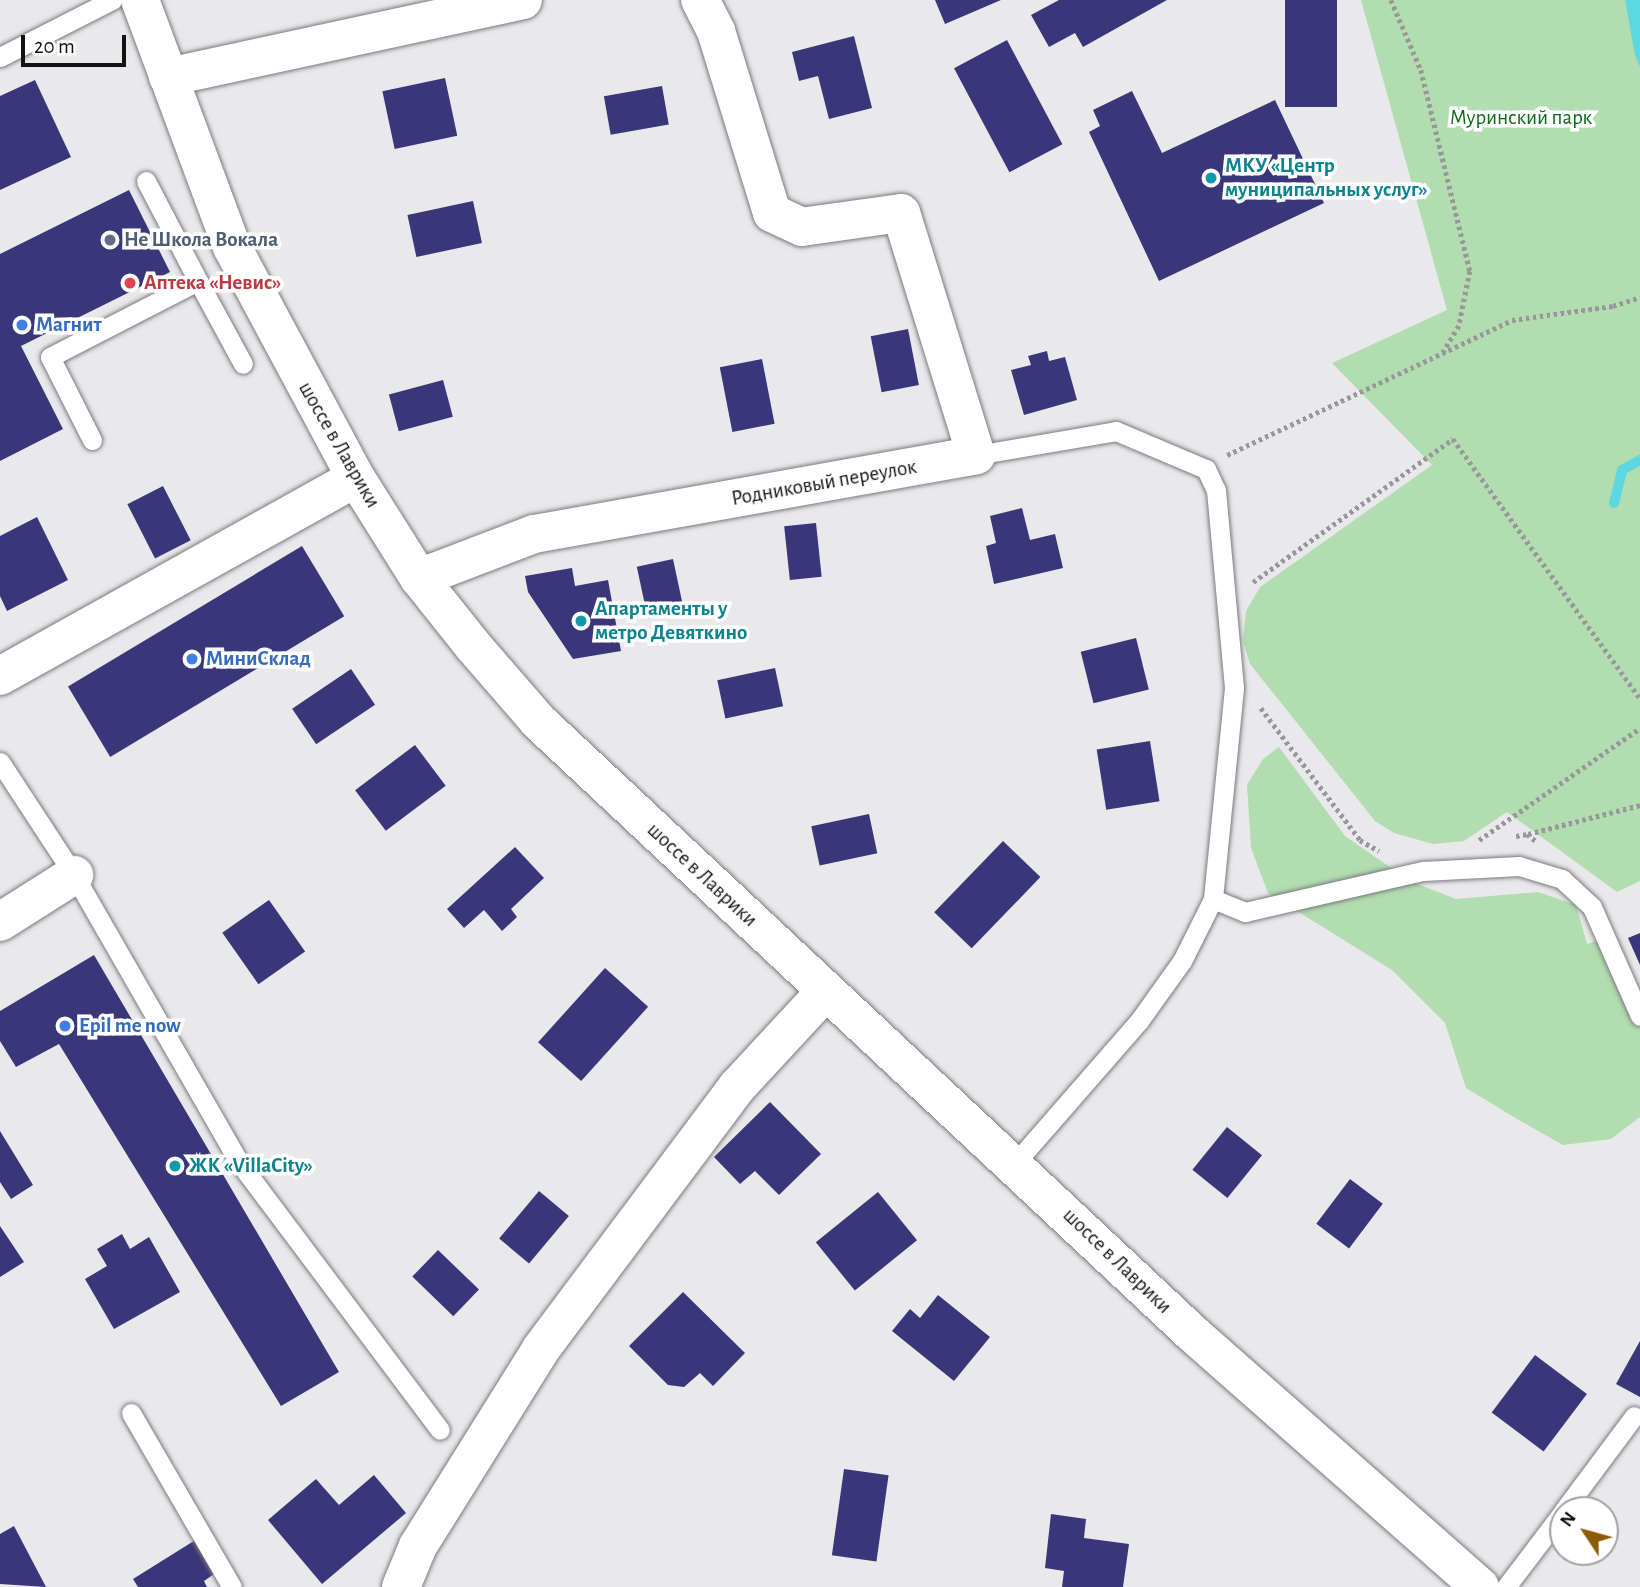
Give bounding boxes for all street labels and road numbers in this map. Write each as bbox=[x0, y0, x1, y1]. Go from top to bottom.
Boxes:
street label: шоссе в Лаврики bbox=[293, 377, 385, 513]
street label: Родниковый переулок bbox=[729, 454, 919, 512]
street label: шоссе в Лаврики bbox=[642, 817, 762, 933]
street label: шоссе в Лаврики bbox=[1057, 1203, 1177, 1319]

